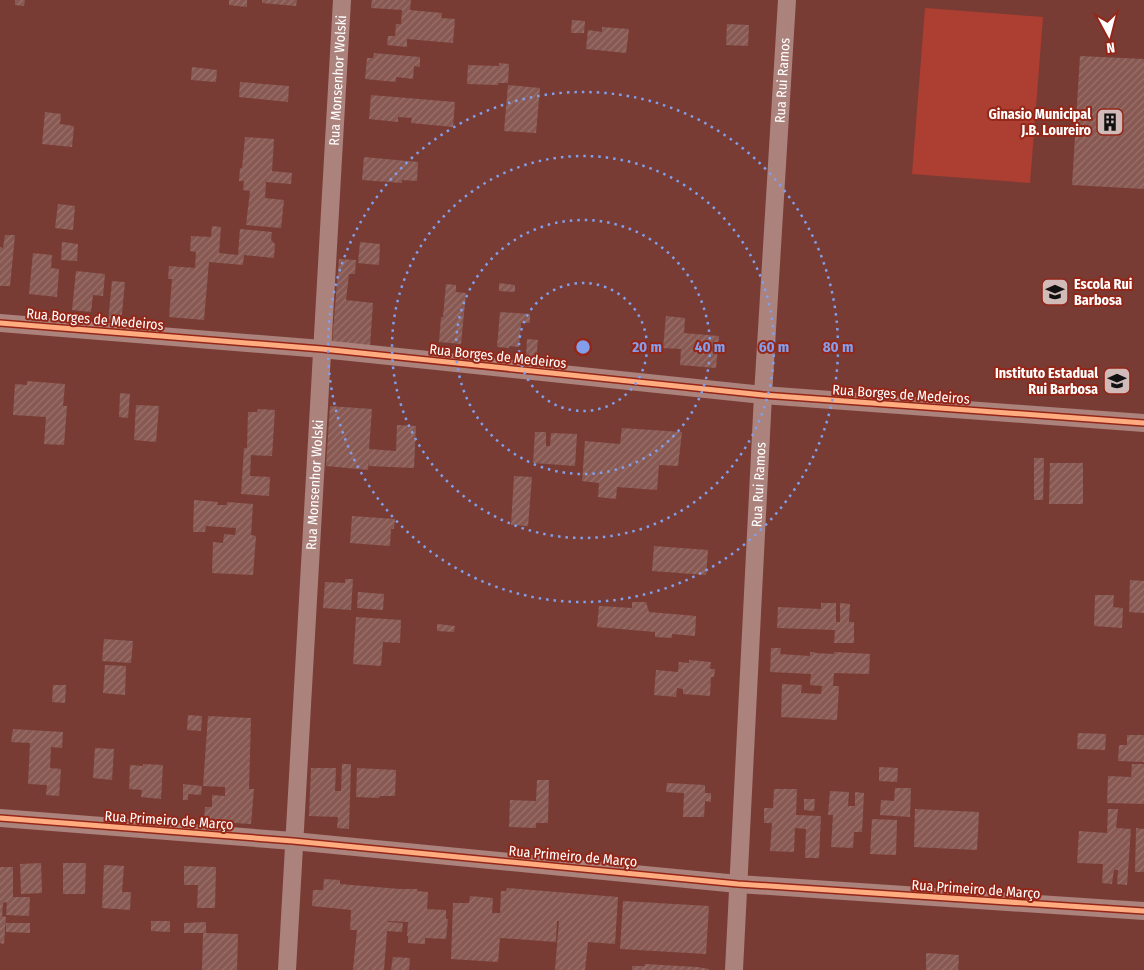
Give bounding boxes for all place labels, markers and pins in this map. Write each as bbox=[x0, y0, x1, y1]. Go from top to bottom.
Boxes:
place label: Ginasio Municipal J.B. Loureiro bbox=[989, 106, 1092, 139]
building icon: Ginasio Municipal J.B. Loureiro bbox=[1095, 107, 1125, 137]
place label: Escola Rui Barbosa bbox=[1074, 276, 1133, 309]
school or university icon: Escola Rui Barbosa bbox=[1040, 277, 1070, 307]
centre of rings bbox=[574, 338, 592, 356]
place label: Instituto Estadual Rui Barbosa bbox=[995, 365, 1098, 398]
school or university icon: Instituto Estadual Rui Barbosa bbox=[1102, 366, 1132, 396]

